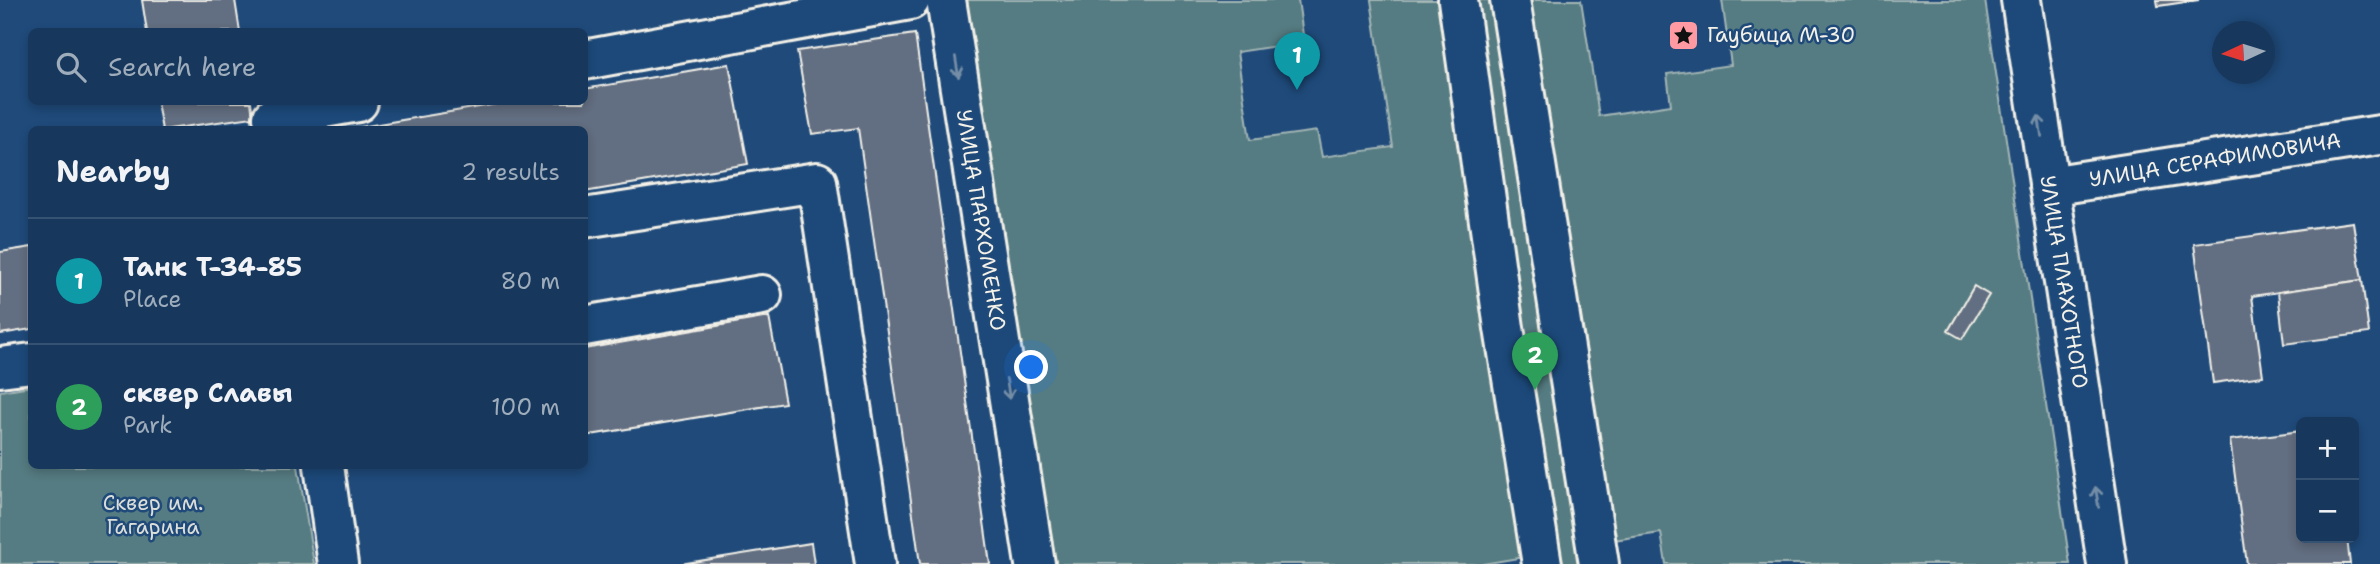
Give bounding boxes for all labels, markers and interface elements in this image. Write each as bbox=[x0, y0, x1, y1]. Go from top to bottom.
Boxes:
place icon: Гаубица М-30 bbox=[1667, 18, 1701, 52]
place label: Гаубица М-30 bbox=[1707, 21, 1855, 49]
north arrow bbox=[2212, 21, 2275, 84]
search box bbox=[28, 28, 588, 105]
pin: 1 bbox=[1274, 32, 1320, 90]
icon: search bbox=[52, 48, 90, 86]
text: Search here bbox=[108, 49, 257, 84]
one-way arrow bbox=[951, 56, 964, 78]
street label: УЛИЦА ПАРХОМЕНКО bbox=[950, 107, 1012, 333]
one-way arrow bbox=[2033, 115, 2046, 138]
street label: УЛИЦА СЕРАФИМОВИЧА bbox=[2087, 126, 2343, 194]
text: Nearby bbox=[56, 151, 171, 192]
text: 2 results bbox=[461, 157, 560, 187]
street label: УЛИЦА ПЛАХОТНОГО bbox=[2033, 173, 2095, 391]
text: Танк Т-34-85 bbox=[123, 249, 302, 284]
text: 1 bbox=[74, 266, 84, 296]
text: 80 m bbox=[501, 266, 560, 296]
text: Place bbox=[123, 284, 182, 314]
pin: 2 bbox=[1512, 332, 1558, 390]
your location bbox=[1014, 350, 1048, 384]
text: сквер Славы bbox=[123, 375, 293, 410]
one-way arrow bbox=[1002, 377, 1015, 400]
text: 2 bbox=[71, 392, 87, 422]
text: 100 m bbox=[491, 392, 560, 422]
text: Park bbox=[123, 410, 172, 440]
map controls bbox=[2296, 417, 2359, 543]
button: + bbox=[2296, 417, 2359, 480]
button: − bbox=[2296, 480, 2359, 543]
one-way arrow bbox=[2090, 486, 2103, 508]
park label: Сквер им. Гагарина bbox=[103, 489, 203, 541]

